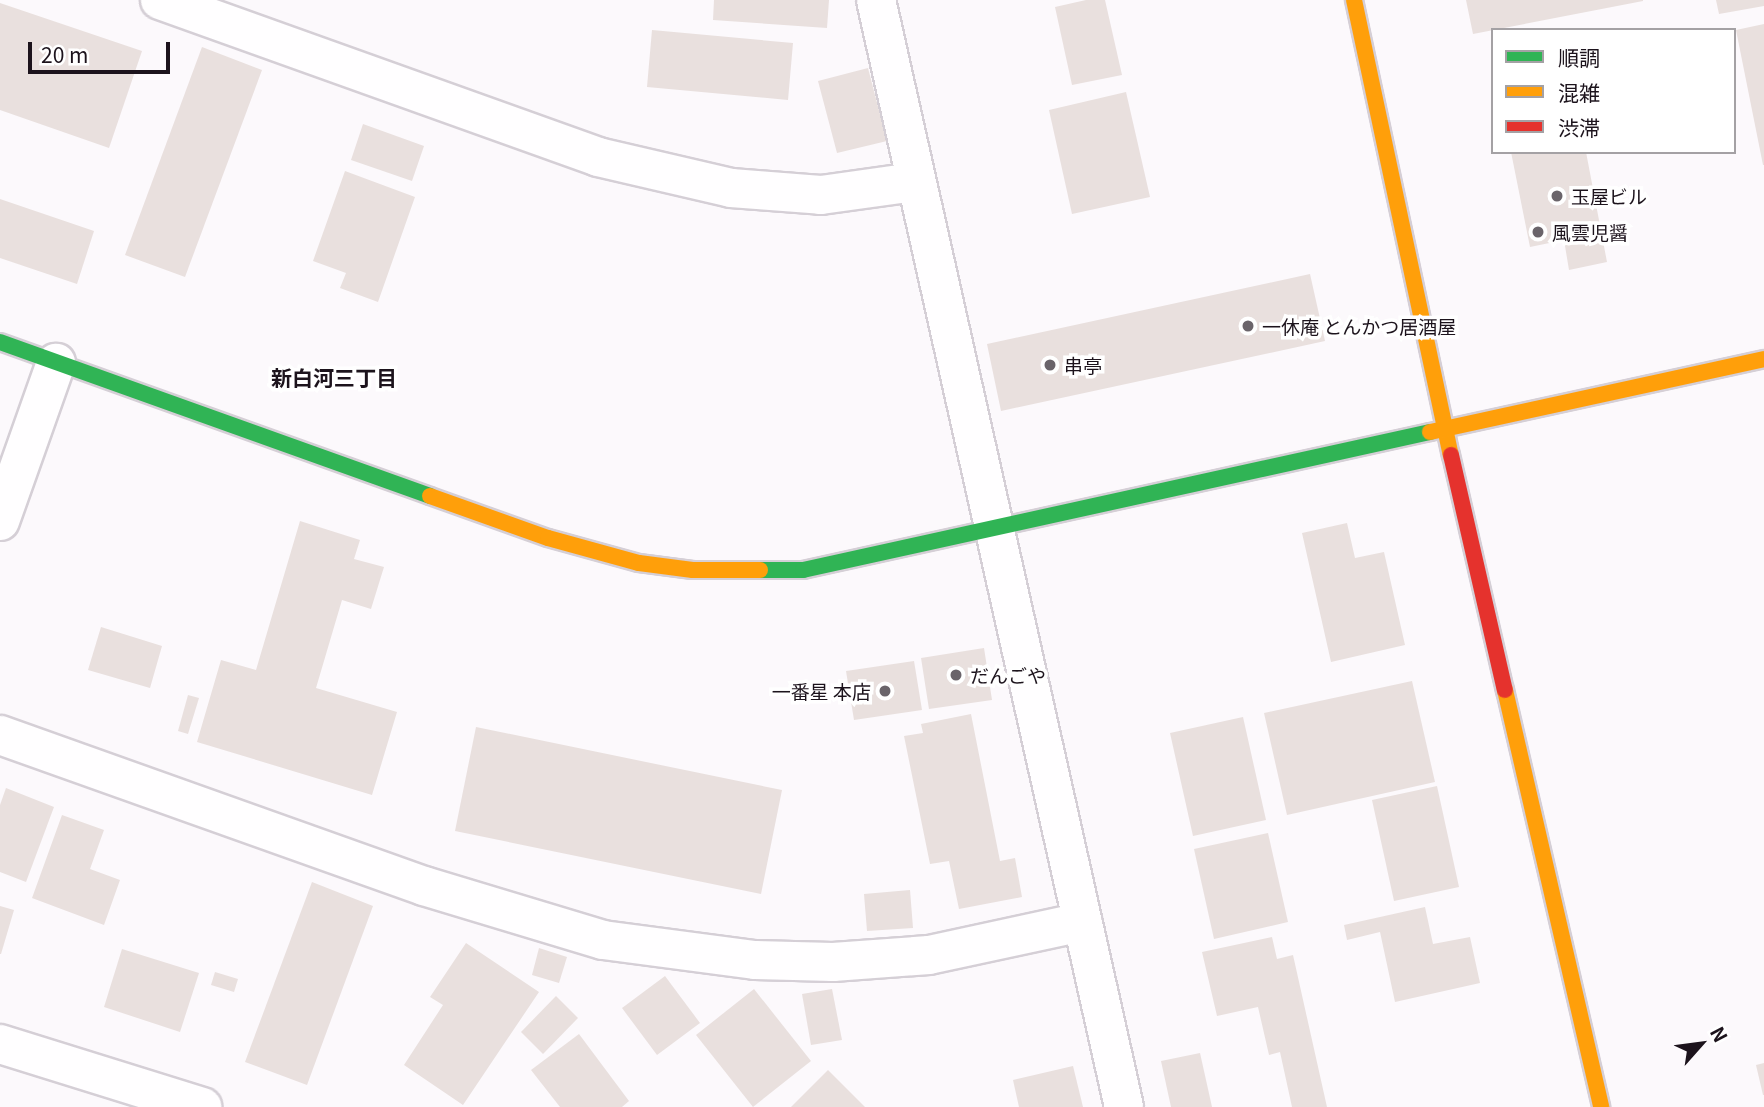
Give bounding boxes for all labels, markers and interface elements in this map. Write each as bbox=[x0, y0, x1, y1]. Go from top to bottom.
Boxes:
scale bar bbox=[32, 28, 173, 72]
legend bbox=[1491, 28, 1736, 154]
text: 20 m bbox=[41, 39, 88, 69]
text: 順調 bbox=[1558, 42, 1600, 72]
text: 混雑 bbox=[1558, 77, 1600, 107]
text: 渋滞 bbox=[1558, 112, 1600, 142]
place label: 玉屋ビル bbox=[1571, 185, 1647, 207]
marker: 玉屋ビル bbox=[1549, 188, 1565, 204]
place label: 風雲児醤 bbox=[1552, 221, 1628, 243]
marker: 風雲児醤 bbox=[1530, 224, 1546, 240]
place label: 一休庵 とんかつ居酒屋 bbox=[1262, 315, 1456, 337]
marker: 一休庵 とんかつ居酒屋 bbox=[1240, 318, 1256, 334]
place label: 串亭 bbox=[1064, 354, 1102, 376]
marker: 串亭 bbox=[1042, 357, 1058, 373]
district label: 新白河三丁目 bbox=[271, 364, 397, 390]
place label: だんごや bbox=[970, 664, 1046, 686]
marker: だんごや bbox=[948, 667, 964, 683]
place label: 一番星 本店 bbox=[772, 680, 871, 702]
marker: 一番星 本店 bbox=[877, 683, 893, 699]
north arrow bbox=[1666, 1009, 1736, 1079]
text: N bbox=[1705, 1021, 1735, 1047]

